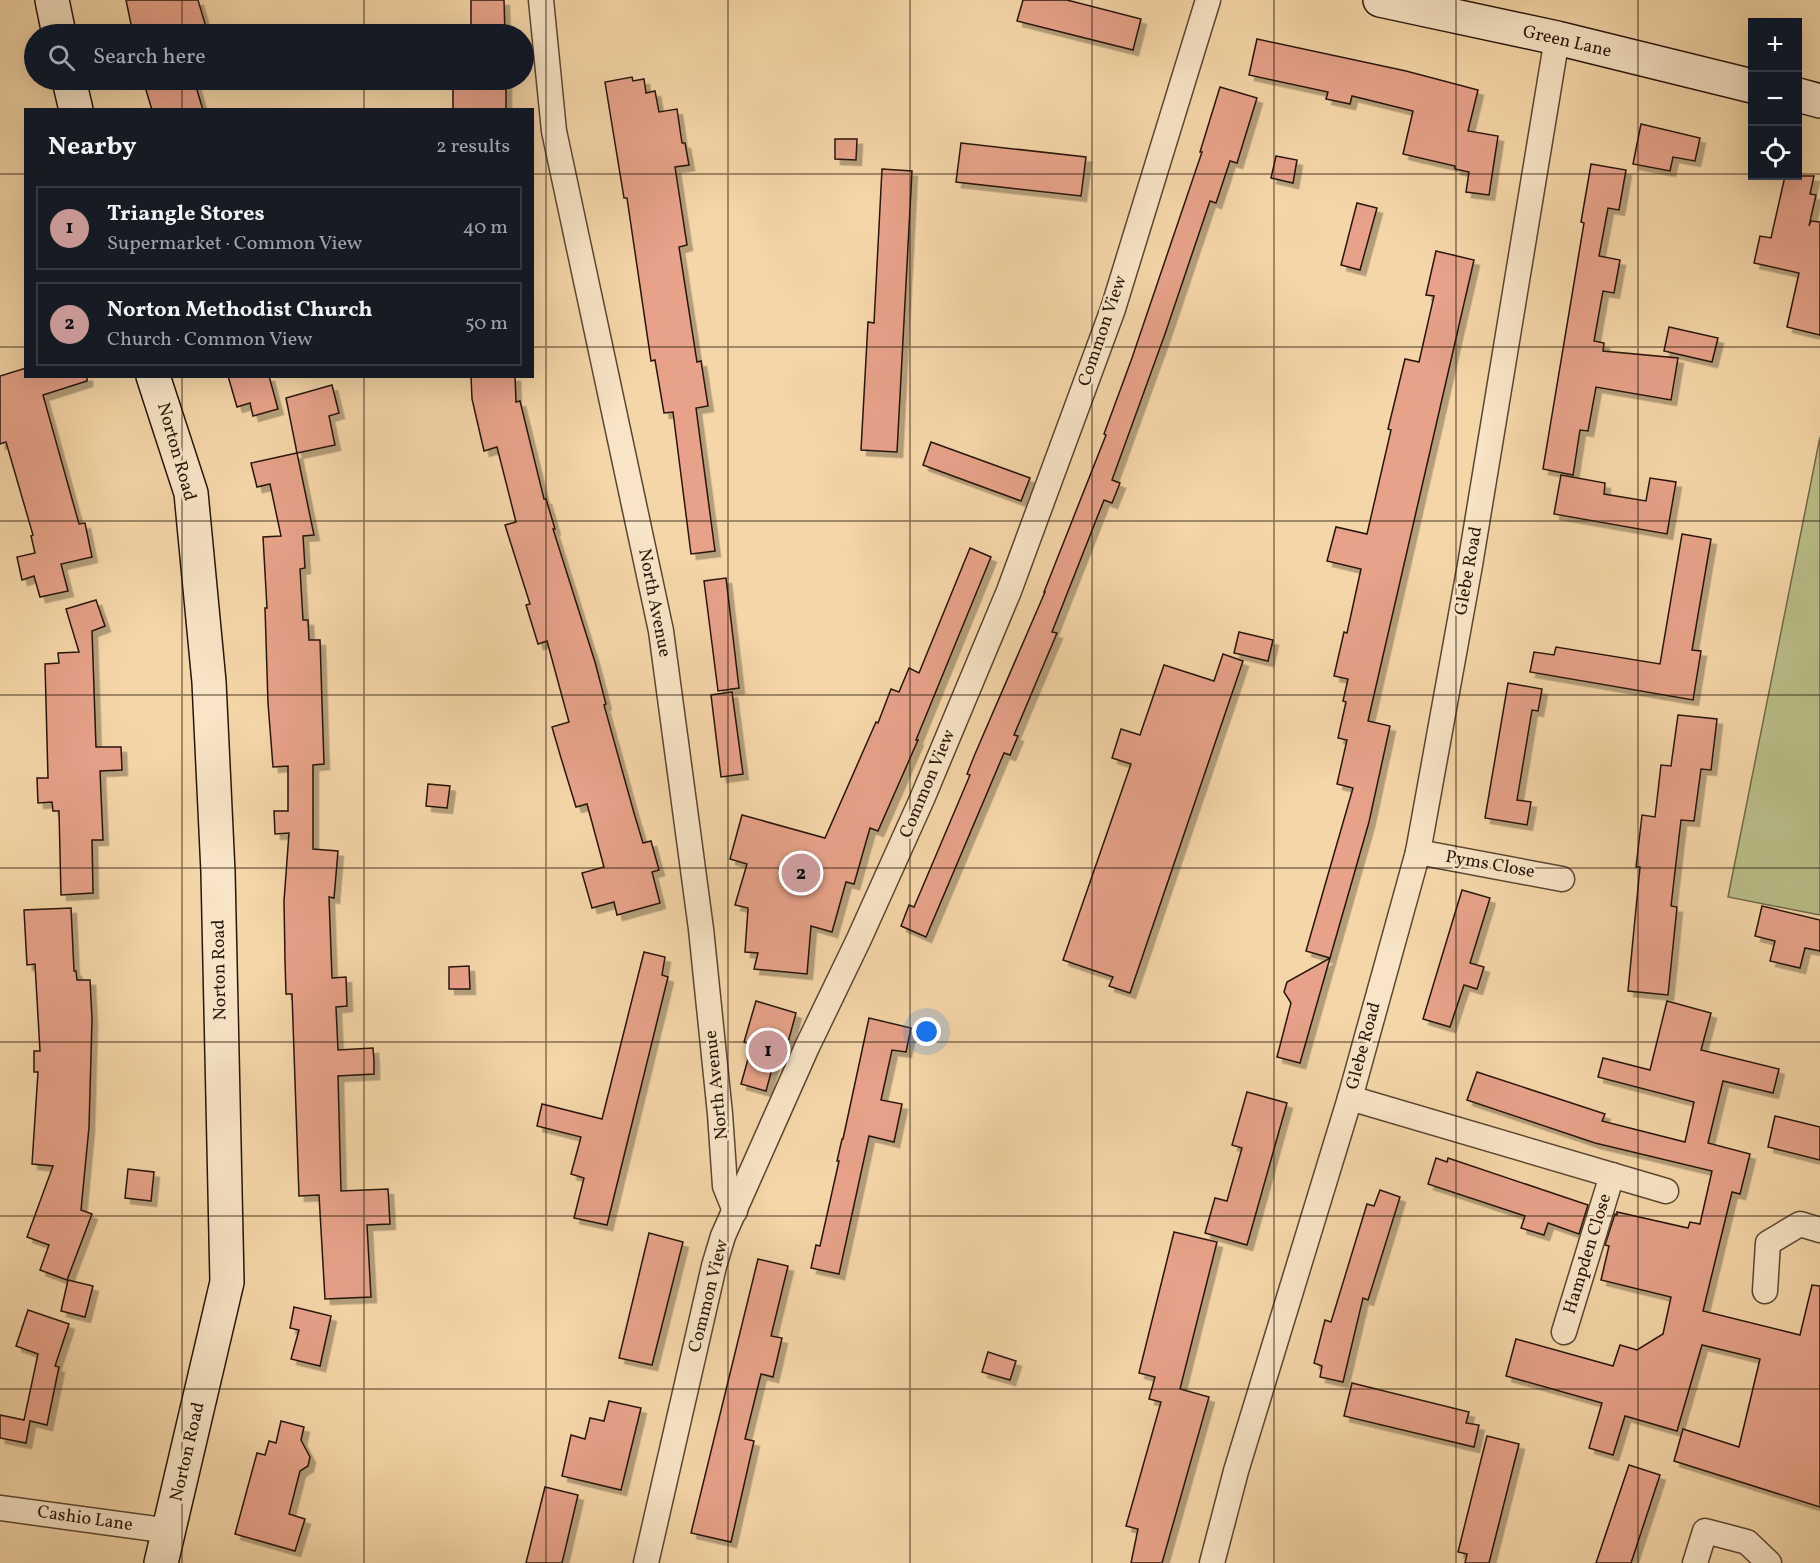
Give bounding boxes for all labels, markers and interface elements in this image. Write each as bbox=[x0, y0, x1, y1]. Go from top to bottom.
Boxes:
map controls bbox=[1748, 18, 1802, 180]
button: + bbox=[1748, 18, 1802, 72]
street label: Green Lane bbox=[1520, 20, 1614, 64]
search box bbox=[24, 24, 534, 90]
icon: search bbox=[45, 41, 78, 74]
text: Search here bbox=[93, 42, 206, 73]
button: − bbox=[1748, 72, 1802, 126]
button: locate bbox=[1748, 126, 1802, 180]
text: Nearby bbox=[48, 129, 137, 165]
text: 2 results bbox=[436, 133, 510, 161]
text: Triangle Stores bbox=[107, 199, 265, 230]
text: 1 bbox=[65, 214, 74, 242]
text: 40 m bbox=[463, 214, 508, 242]
text: Supermarket · Common View bbox=[107, 230, 362, 258]
street label: Common View bbox=[1072, 272, 1134, 390]
text: Norton Methodist Church bbox=[107, 295, 373, 326]
text: 2 bbox=[64, 310, 75, 338]
text: 50 m bbox=[465, 310, 508, 338]
text: Church · Common View bbox=[107, 326, 313, 354]
street label: Norton Road bbox=[150, 400, 202, 504]
street label: Glebe Road bbox=[1449, 525, 1489, 617]
street label: North Avenue bbox=[631, 547, 677, 659]
street label: Common View bbox=[894, 726, 962, 842]
street label: Pyms Close bbox=[1443, 845, 1537, 885]
pin: 2 bbox=[782, 850, 820, 896]
street label: Norton Road bbox=[207, 919, 233, 1021]
street label: Glebe Road bbox=[1340, 999, 1388, 1093]
your location bbox=[912, 1017, 941, 1046]
pin: 1 bbox=[748, 1028, 788, 1072]
street label: North Avenue bbox=[699, 1029, 735, 1141]
street label: Hampden Close bbox=[1558, 1191, 1618, 1317]
street label: Common View bbox=[683, 1237, 735, 1355]
street label: Norton Road bbox=[164, 1400, 212, 1504]
street label: Cashio Lane bbox=[36, 1500, 134, 1538]

